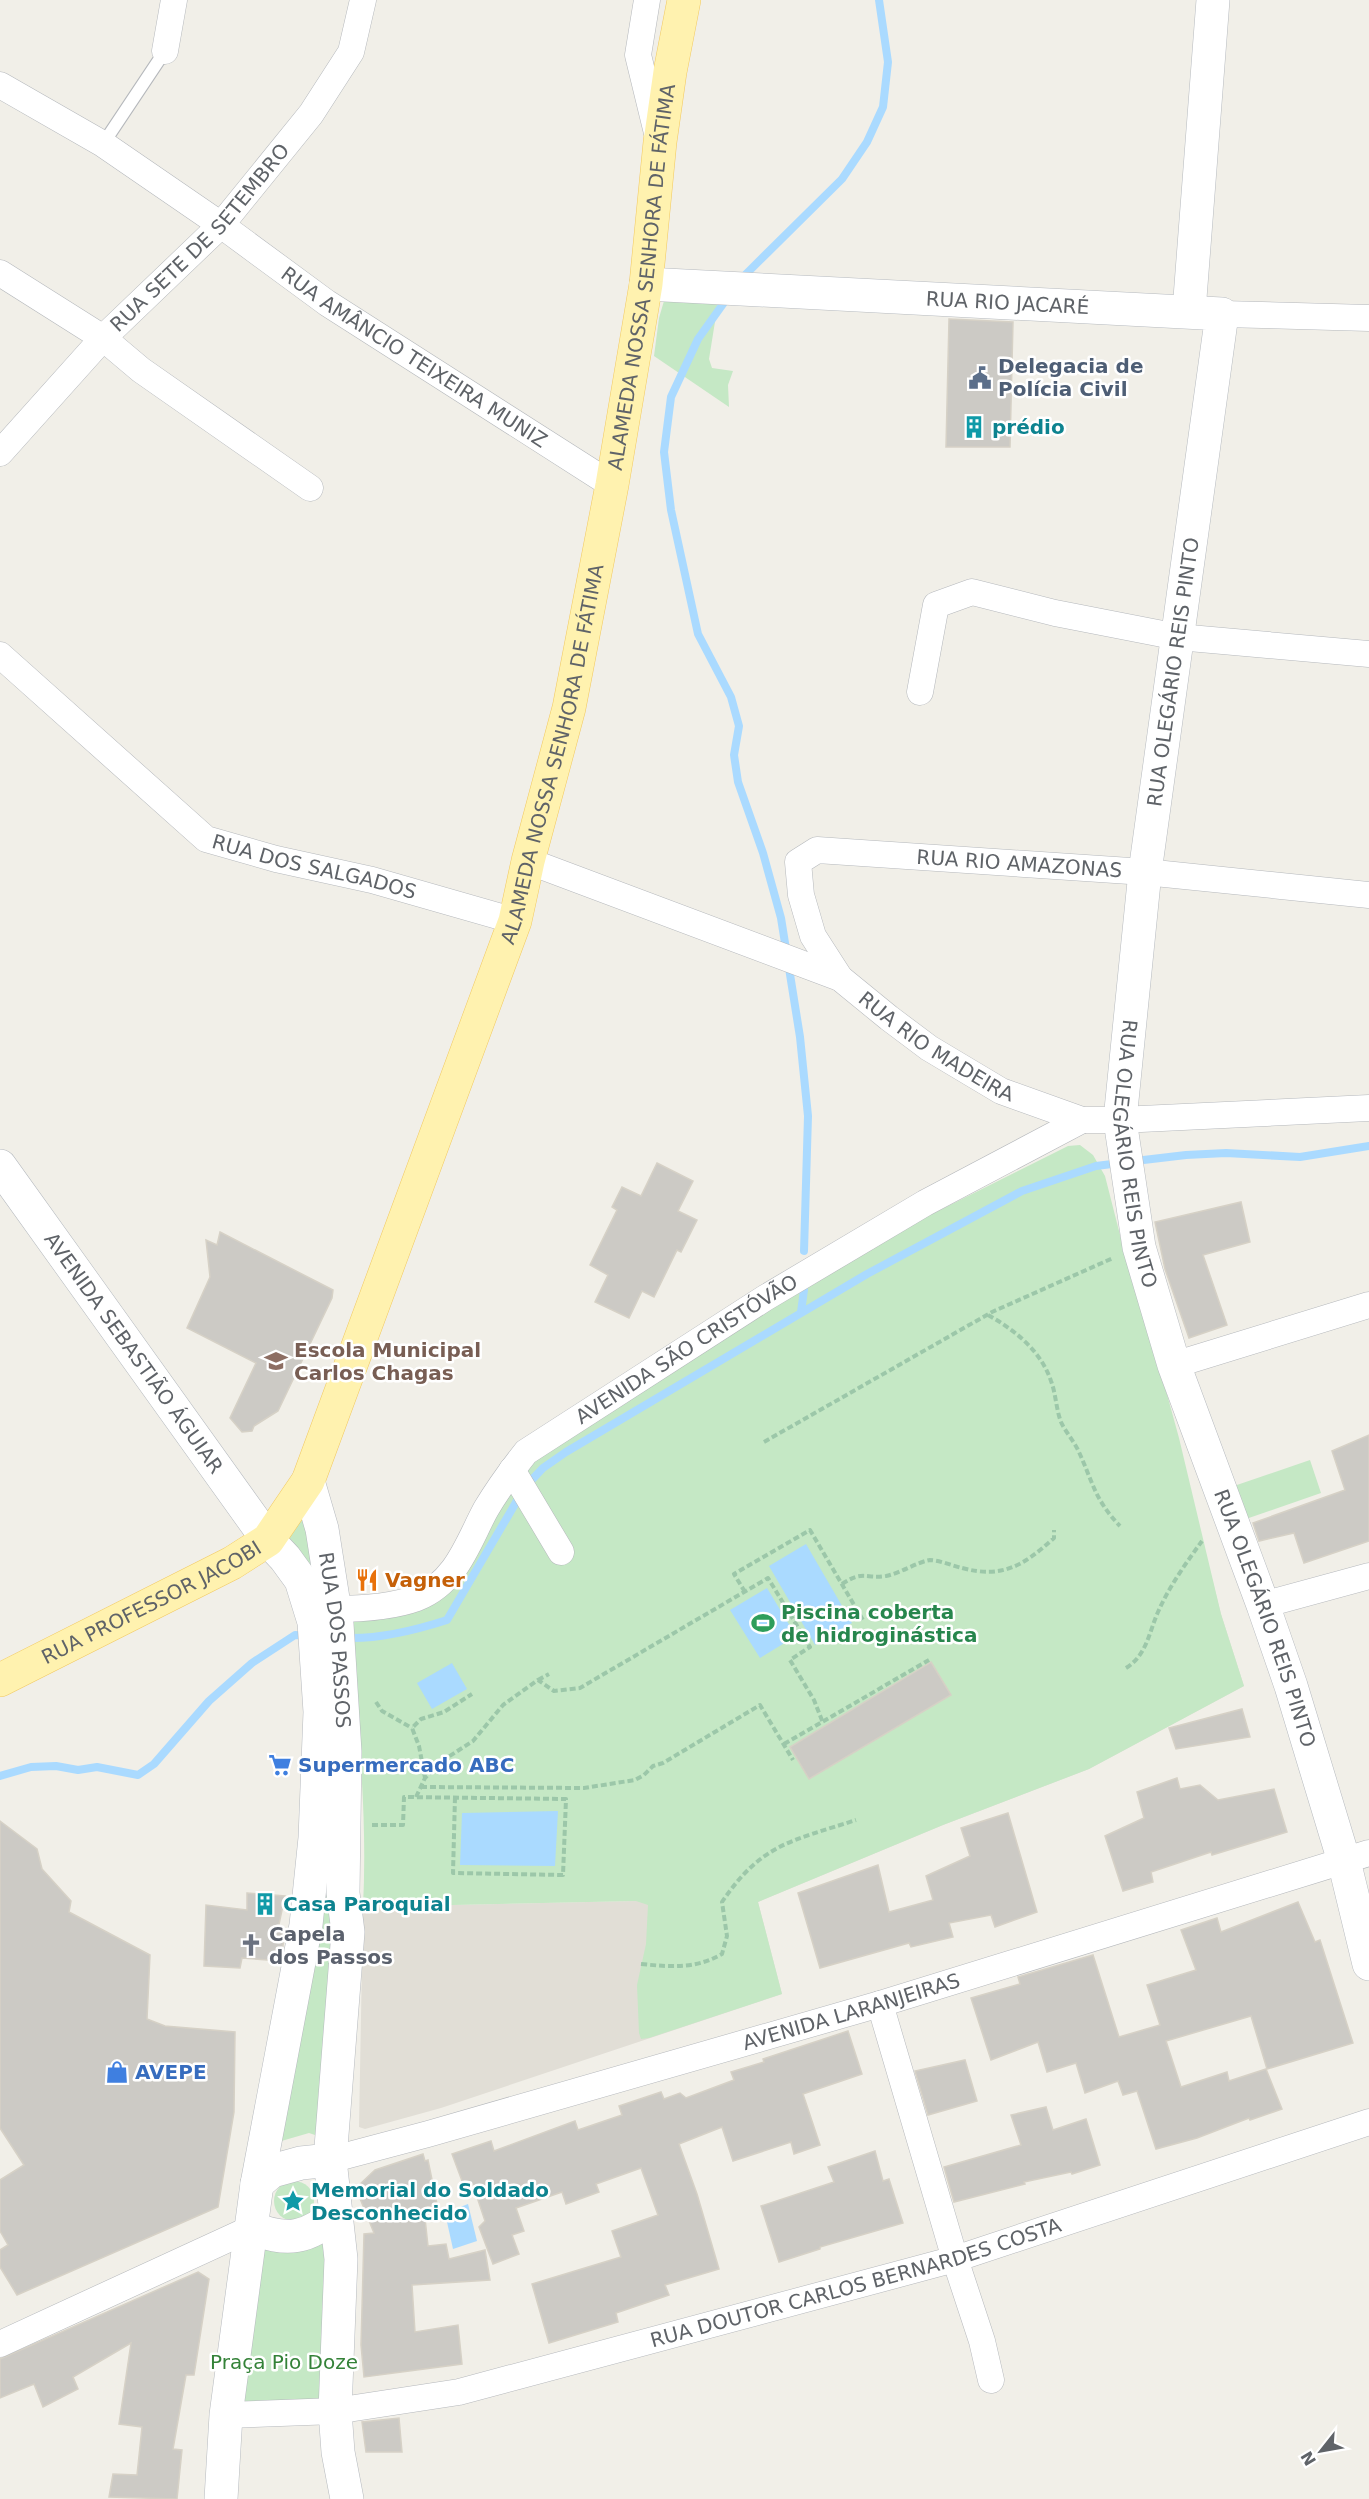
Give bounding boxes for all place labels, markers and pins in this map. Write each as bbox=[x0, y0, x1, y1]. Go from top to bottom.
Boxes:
place label: Delegacia de Polícia Civil bbox=[998, 354, 1143, 401]
public building icon: Delegacia de Polícia Civil bbox=[967, 365, 993, 391]
building icon: prédio bbox=[961, 414, 987, 440]
place label: prédio bbox=[992, 415, 1065, 439]
place label: Escola Municipal Carlos Chagas bbox=[294, 1338, 481, 1385]
school or university icon: Escola Municipal Carlos Chagas bbox=[263, 1348, 289, 1374]
restaurant icon: Vagner bbox=[354, 1567, 380, 1593]
place label: Vagner bbox=[385, 1568, 465, 1592]
place label: Piscina coberta de hidroginástica bbox=[781, 1600, 977, 1647]
sports icon: Piscina coberta de hidroginástica bbox=[750, 1610, 776, 1636]
supermarket icon: Supermercado ABC bbox=[267, 1752, 293, 1778]
place label: Supermercado ABC bbox=[298, 1753, 514, 1777]
building icon: Casa Paroquial bbox=[252, 1891, 278, 1917]
place label: Casa Paroquial bbox=[283, 1892, 451, 1916]
place label: Capela dos Passos bbox=[269, 1922, 393, 1969]
church icon: Capela dos Passos bbox=[238, 1932, 264, 1958]
shop icon: AVEPE bbox=[104, 2059, 130, 2085]
place label: AVEPE bbox=[135, 2060, 207, 2084]
place label: Memorial do Soldado Desconhecido bbox=[311, 2178, 549, 2225]
place icon: Memorial do Soldado Desconhecido bbox=[280, 2188, 306, 2214]

